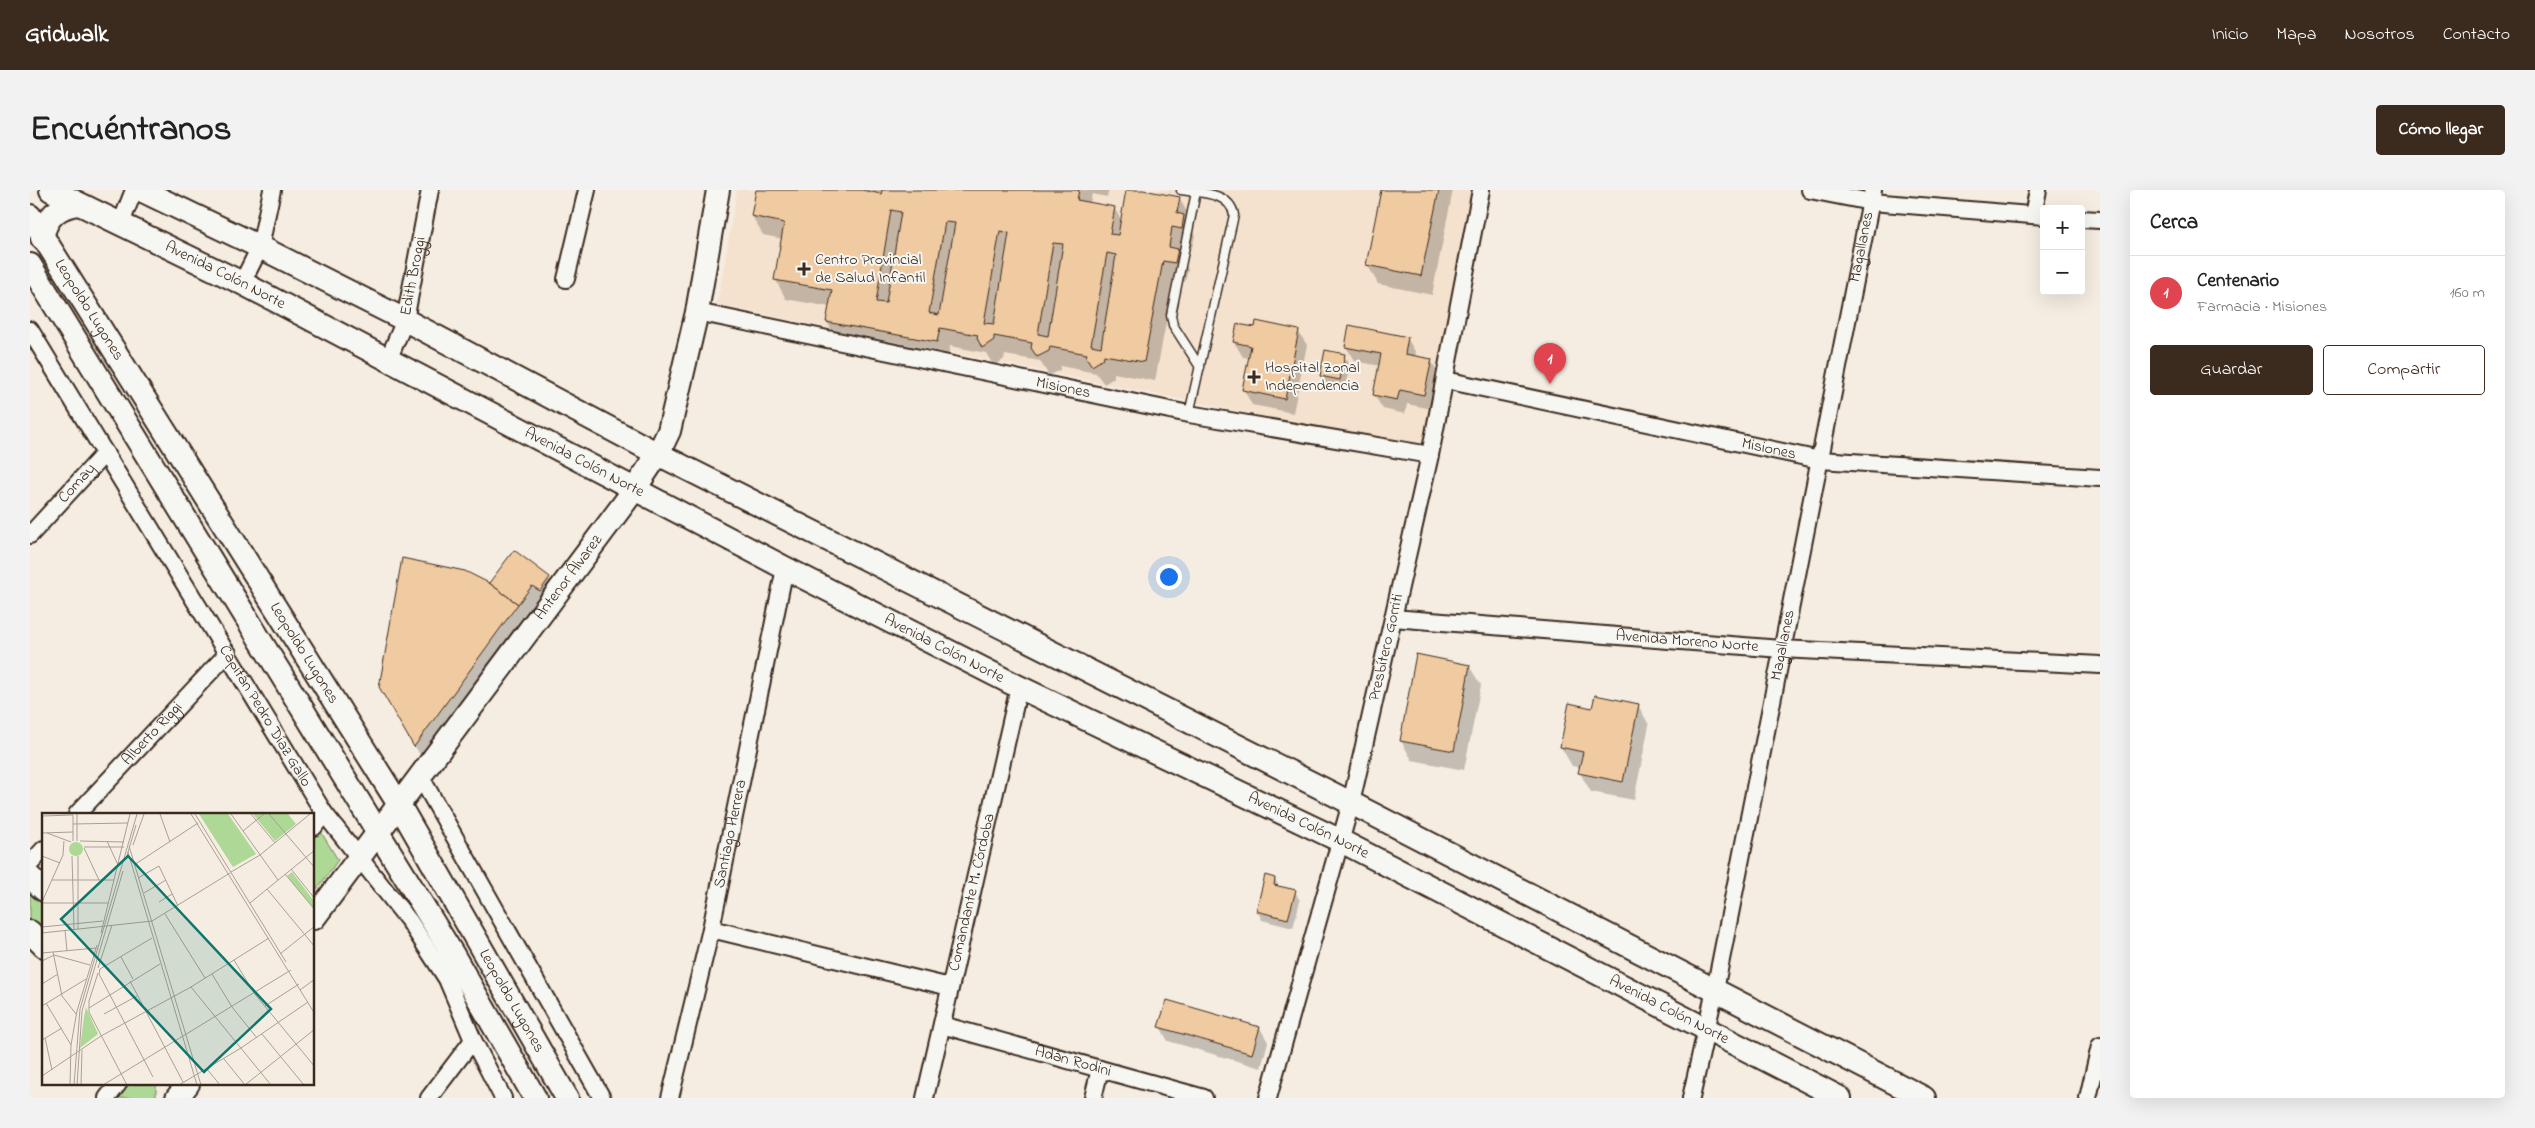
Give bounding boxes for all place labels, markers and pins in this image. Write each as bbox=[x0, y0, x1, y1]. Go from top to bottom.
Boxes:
place label: Centro Provincial de Salud Infantil bbox=[815, 248, 926, 290]
marker: Centro Provincial de Salud Infantil bbox=[797, 262, 811, 276]
pin: 1 bbox=[1534, 343, 1566, 384]
place label: Hospital Zonal Independencia bbox=[1265, 356, 1360, 398]
marker: Hospital Zonal Independencia bbox=[1247, 370, 1261, 384]

